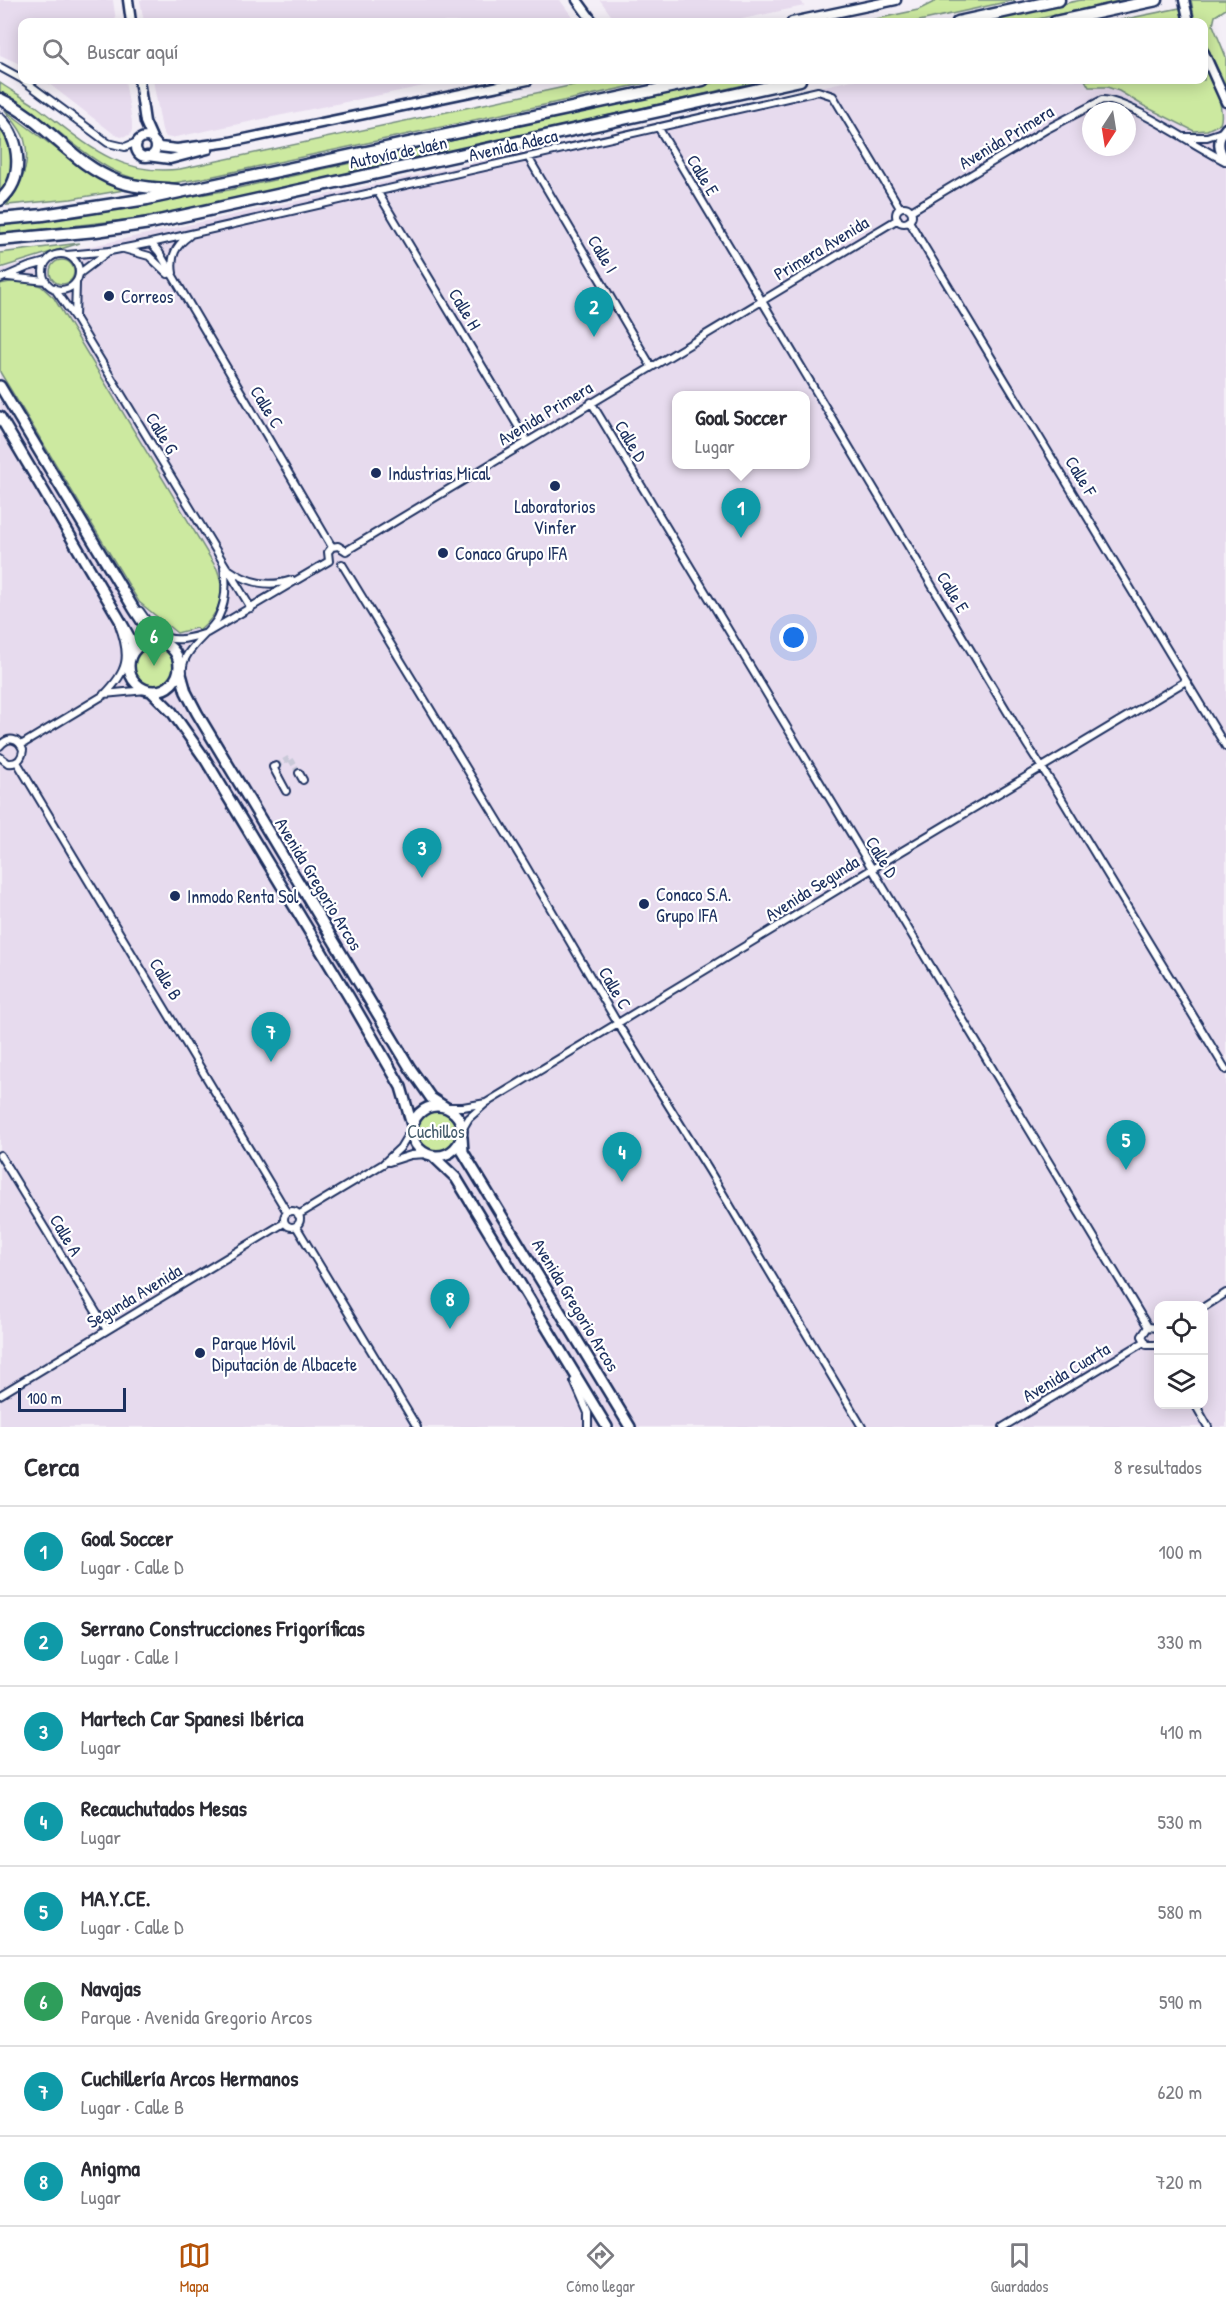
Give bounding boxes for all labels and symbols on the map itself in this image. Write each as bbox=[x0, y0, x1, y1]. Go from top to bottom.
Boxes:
street label: Avenida Primera bbox=[954, 99, 1058, 175]
north arrow bbox=[1082, 102, 1136, 156]
street label: Avenida Adeca bbox=[466, 123, 560, 167]
street label: Autovía de Jaén bbox=[347, 129, 449, 175]
street label: Calle E bbox=[681, 150, 725, 200]
street label: Primera Avenida bbox=[769, 210, 873, 286]
street label: Calle I bbox=[582, 230, 624, 278]
place label: Correos bbox=[121, 284, 173, 309]
street label: Calle H bbox=[443, 284, 487, 334]
pin: 2 bbox=[574, 288, 614, 337]
marker: Correos bbox=[102, 289, 116, 303]
street label: Avenida Primera bbox=[493, 375, 597, 451]
street label: Calle C bbox=[244, 381, 290, 433]
street label: Calle G bbox=[140, 407, 184, 459]
street label: Calle D bbox=[609, 415, 653, 467]
street label: Calle F bbox=[1059, 451, 1103, 502]
place label: Industrias Mical bbox=[388, 461, 491, 486]
marker: Industrias Mical bbox=[369, 466, 383, 480]
marker: Laboratorios Vinfer bbox=[548, 479, 562, 493]
pin: 1 bbox=[722, 488, 760, 538]
place label: Laboratorios Vinfer bbox=[515, 494, 596, 540]
place label: Conaco Grupo IFA bbox=[455, 541, 568, 566]
marker: Conaco Grupo IFA bbox=[436, 546, 450, 560]
street label: Calle E bbox=[931, 567, 975, 617]
pin: 6 bbox=[134, 616, 174, 666]
your location bbox=[779, 623, 808, 652]
street label: Avenida Gregorio Arcos bbox=[269, 813, 369, 955]
pin: 3 bbox=[402, 828, 442, 878]
street label: Calle D bbox=[860, 831, 904, 883]
street label: Avenida Segunda bbox=[760, 849, 864, 927]
place label: Conaco S.A. Grupo IFA bbox=[656, 882, 731, 928]
place label: Inmodo Renta Sol bbox=[187, 884, 299, 909]
marker: Inmodo Renta Sol bbox=[168, 889, 182, 903]
marker: Conaco S.A. Grupo IFA bbox=[637, 897, 651, 911]
street label: Calle B bbox=[144, 953, 188, 1005]
street label: Calle C bbox=[593, 962, 637, 1014]
pin: 7 bbox=[252, 1012, 290, 1062]
park label: Cuchillos bbox=[407, 1119, 465, 1144]
pin: 5 bbox=[1106, 1120, 1146, 1170]
pin: 4 bbox=[602, 1132, 642, 1182]
street label: Calle A bbox=[44, 1209, 88, 1261]
street label: Avenida Gregorio Arcos bbox=[526, 1234, 626, 1376]
street label: Segunda Avenida bbox=[82, 1258, 186, 1334]
pin: 8 bbox=[430, 1280, 470, 1329]
place label: Parque Móvil Diputación de Albacete bbox=[212, 1331, 357, 1377]
street label: Avenida Cuarta bbox=[1018, 1336, 1114, 1408]
marker: Parque Móvil Diputación de Albacete bbox=[193, 1346, 207, 1360]
scale bar bbox=[18, 1385, 126, 1412]

